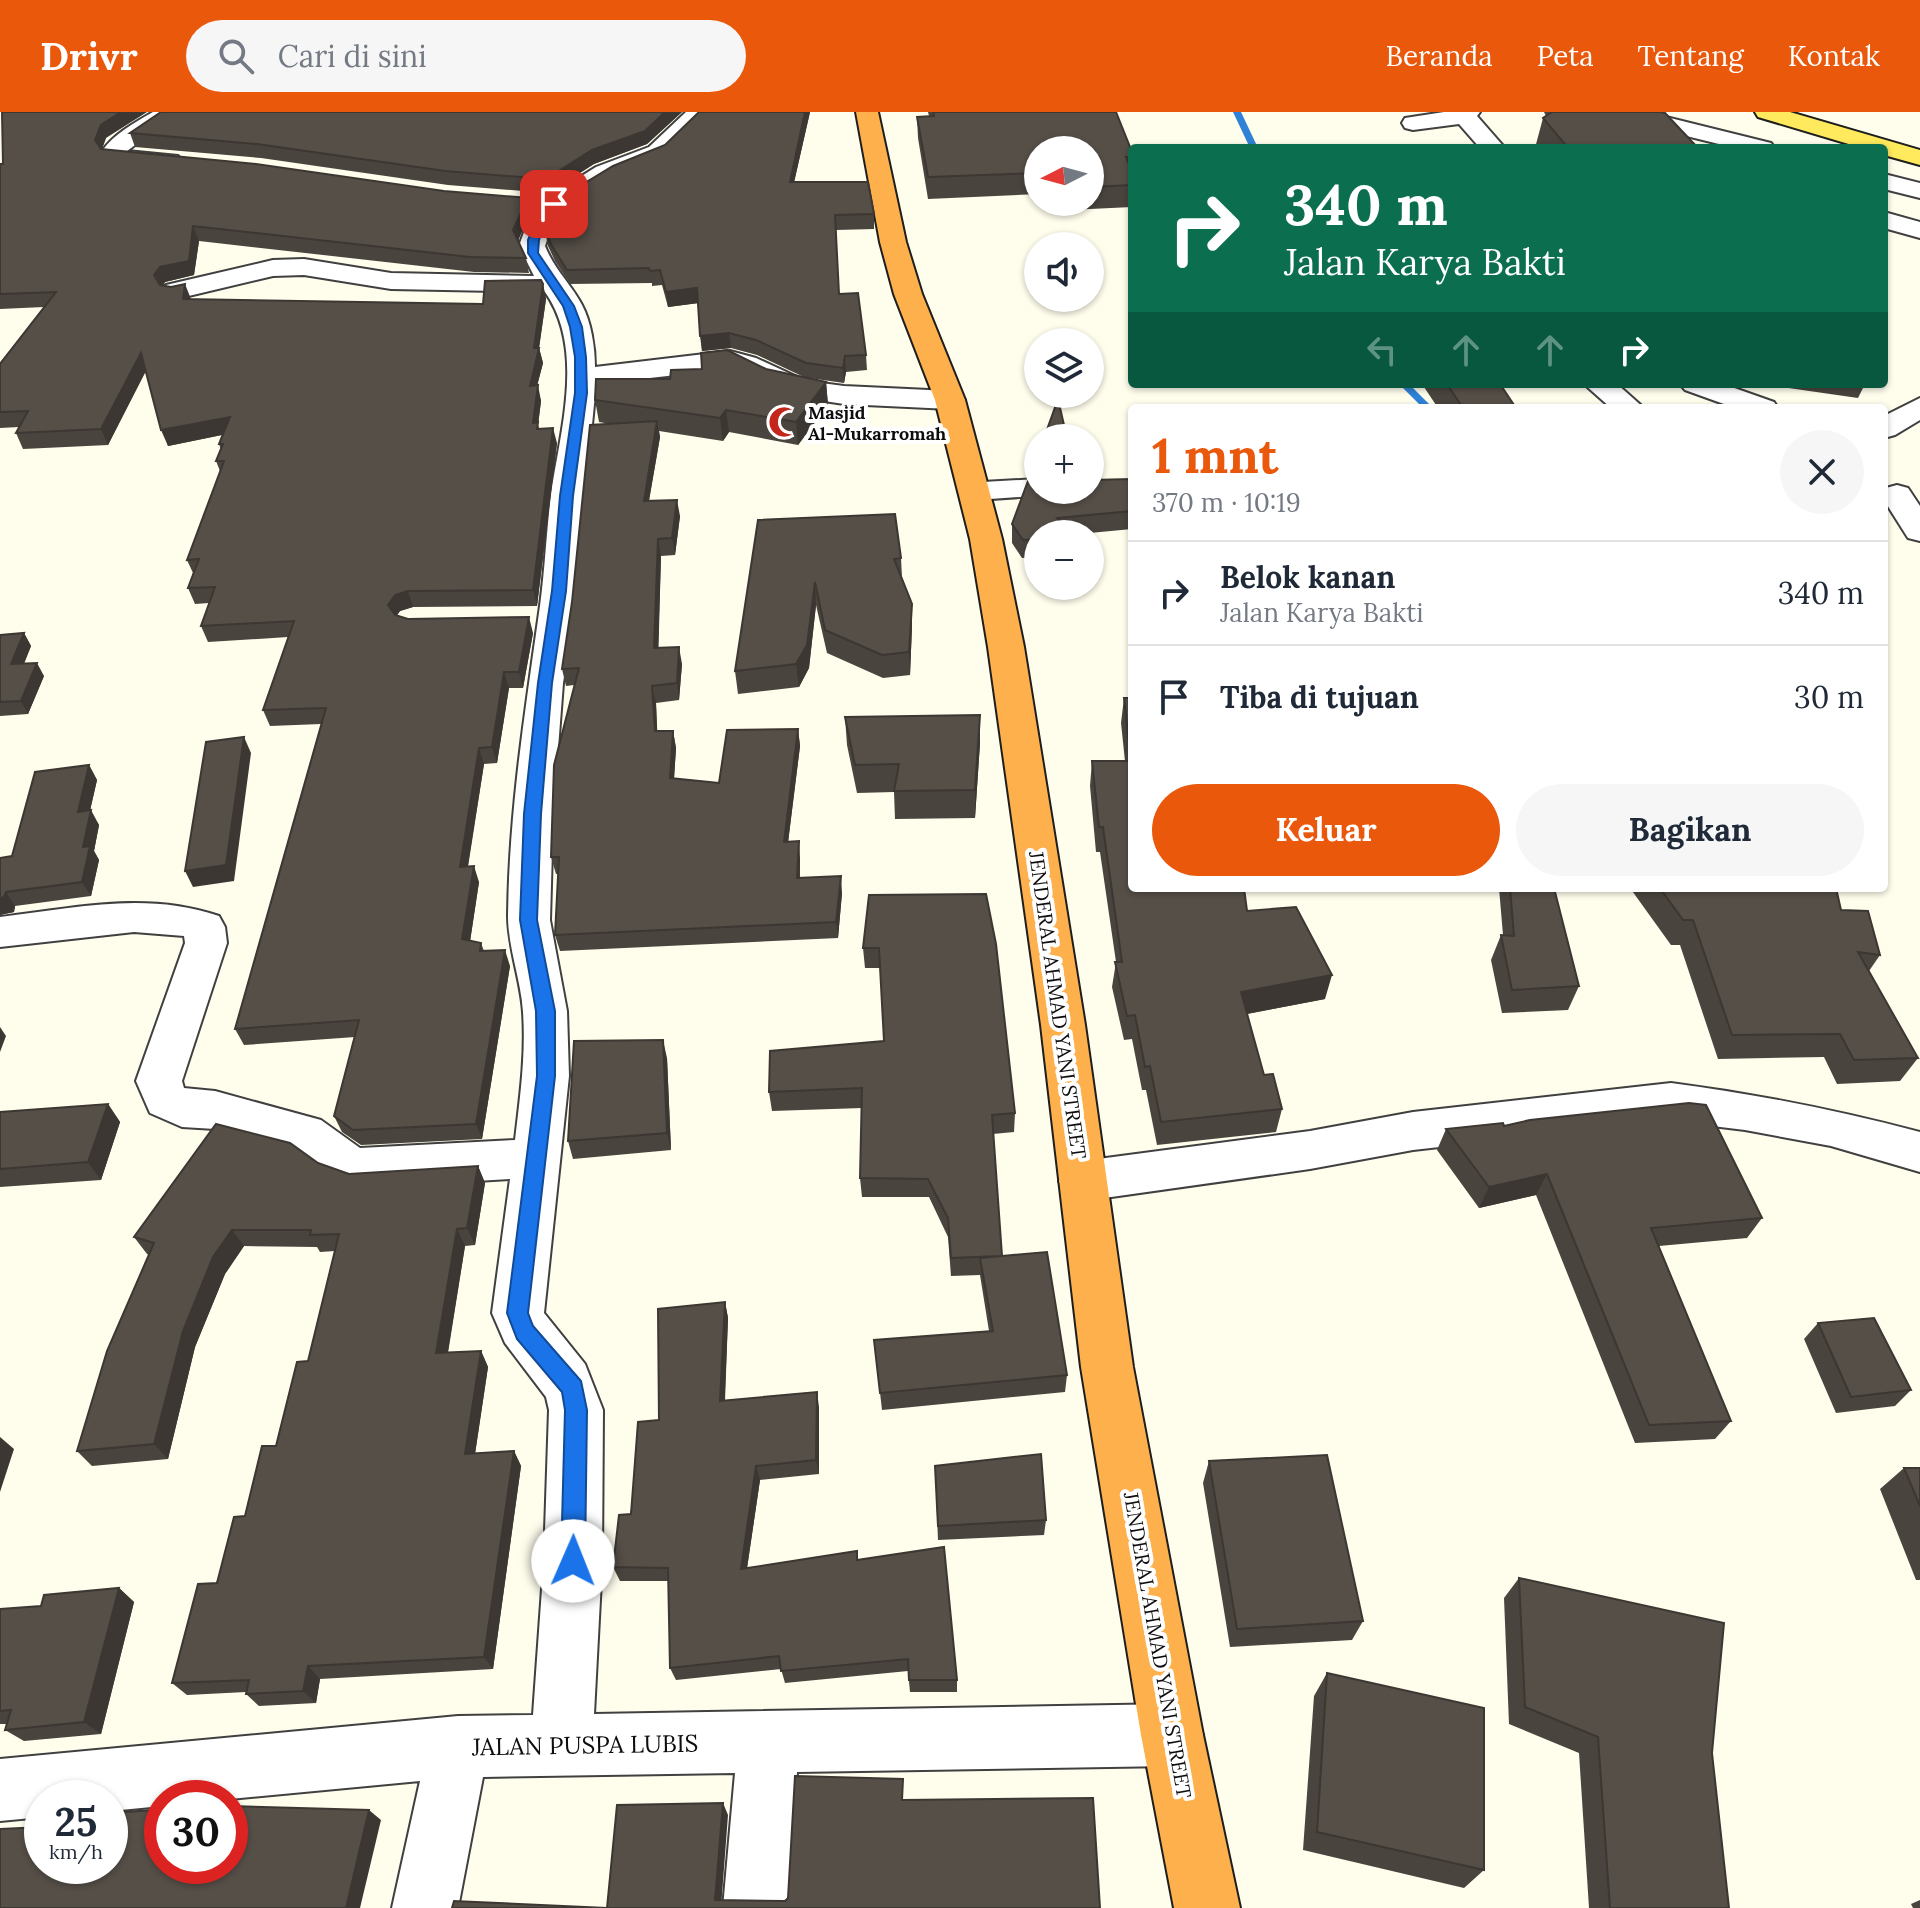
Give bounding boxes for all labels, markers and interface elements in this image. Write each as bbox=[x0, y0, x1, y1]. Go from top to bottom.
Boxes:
search box bbox=[186, 20, 746, 92]
text: Drivr bbox=[40, 32, 138, 80]
icon: search bbox=[214, 34, 258, 78]
text: Cari di sini bbox=[278, 37, 427, 75]
text: Beranda bbox=[1385, 38, 1493, 74]
text: Peta bbox=[1537, 38, 1594, 74]
text: Tentang bbox=[1638, 38, 1744, 74]
text: Kontak bbox=[1788, 38, 1880, 74]
north arrow bbox=[1024, 136, 1104, 216]
map controls bbox=[1024, 136, 1104, 600]
text: 340 m bbox=[1284, 169, 1448, 240]
pin bbox=[520, 170, 588, 238]
icon: right bbox=[1152, 176, 1256, 280]
icon: arrive bbox=[532, 182, 576, 226]
button: sound bbox=[1024, 232, 1104, 312]
text: Jalan Karya Bakti bbox=[1284, 239, 1566, 285]
button: layers bbox=[1024, 328, 1104, 408]
icon: left bbox=[1360, 328, 1404, 372]
icon: ahead bbox=[1444, 328, 1488, 372]
icon: ahead bbox=[1528, 328, 1572, 372]
icon: right bbox=[1612, 328, 1656, 372]
place label: Masjid Al-Mukarromah bbox=[808, 401, 946, 445]
mosque icon: Masjid Al-Mukarromah bbox=[767, 405, 801, 439]
button: + bbox=[1024, 424, 1104, 504]
text: 1 mnt bbox=[1152, 425, 1278, 486]
button: close bbox=[1780, 430, 1864, 514]
text: 370 m · 10:19 bbox=[1152, 486, 1301, 519]
button: − bbox=[1024, 520, 1104, 600]
text: Belok kanan bbox=[1220, 558, 1395, 596]
icon: right bbox=[1152, 571, 1196, 615]
text: 340 m bbox=[1778, 574, 1864, 612]
text: Jalan Karya Bakti bbox=[1220, 596, 1424, 629]
icon: arrive bbox=[1152, 675, 1196, 719]
text: Tiba di tujuan bbox=[1220, 678, 1419, 716]
text: 30 m bbox=[1794, 678, 1864, 716]
button: Keluar bbox=[1152, 784, 1500, 876]
button: Bagikan bbox=[1516, 784, 1864, 876]
street label: JENDERAL AHMAD YANI STREET bbox=[1024, 849, 1092, 1161]
street label: JENDERAL AHMAD YANI STREET bbox=[1119, 1489, 1197, 1800]
position arrow bbox=[531, 1519, 615, 1603]
street label: JALAN PUSPA LUBIS bbox=[471, 1728, 698, 1762]
speed limit sign: 30 bbox=[144, 1780, 248, 1884]
text: 25 bbox=[55, 1796, 97, 1847]
text: km/h bbox=[49, 1839, 103, 1864]

